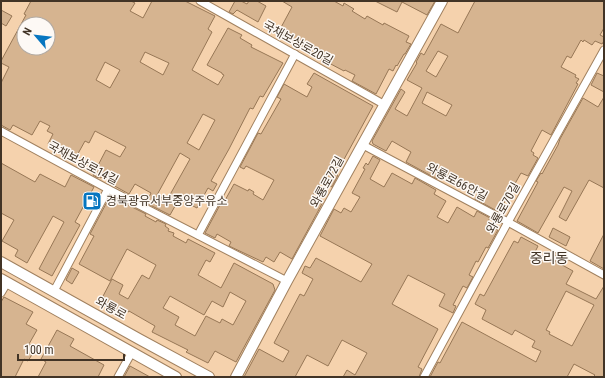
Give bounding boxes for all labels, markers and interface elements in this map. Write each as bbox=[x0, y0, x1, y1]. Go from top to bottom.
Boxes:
north arrow bbox=[16, 16, 56, 56]
street label: 국채보상로20길 bbox=[260, 18, 336, 68]
text: N bbox=[20, 25, 35, 38]
street label: 국채보상로14길 bbox=[45, 138, 121, 188]
street label: 와룡로72길 bbox=[307, 154, 347, 210]
street label: 와룡로66안길 bbox=[424, 160, 490, 204]
street label: 와룡로70길 bbox=[483, 180, 523, 236]
fuel station icon: 경북광유서부중앙주유소 bbox=[81, 190, 103, 212]
place label: 경북광유서부중앙주유소 bbox=[106, 194, 227, 208]
district label: 중리동 bbox=[530, 250, 568, 266]
street label: 와룡로 bbox=[93, 294, 129, 322]
scale bar bbox=[18, 336, 124, 362]
text: 100 m bbox=[24, 343, 54, 357]

